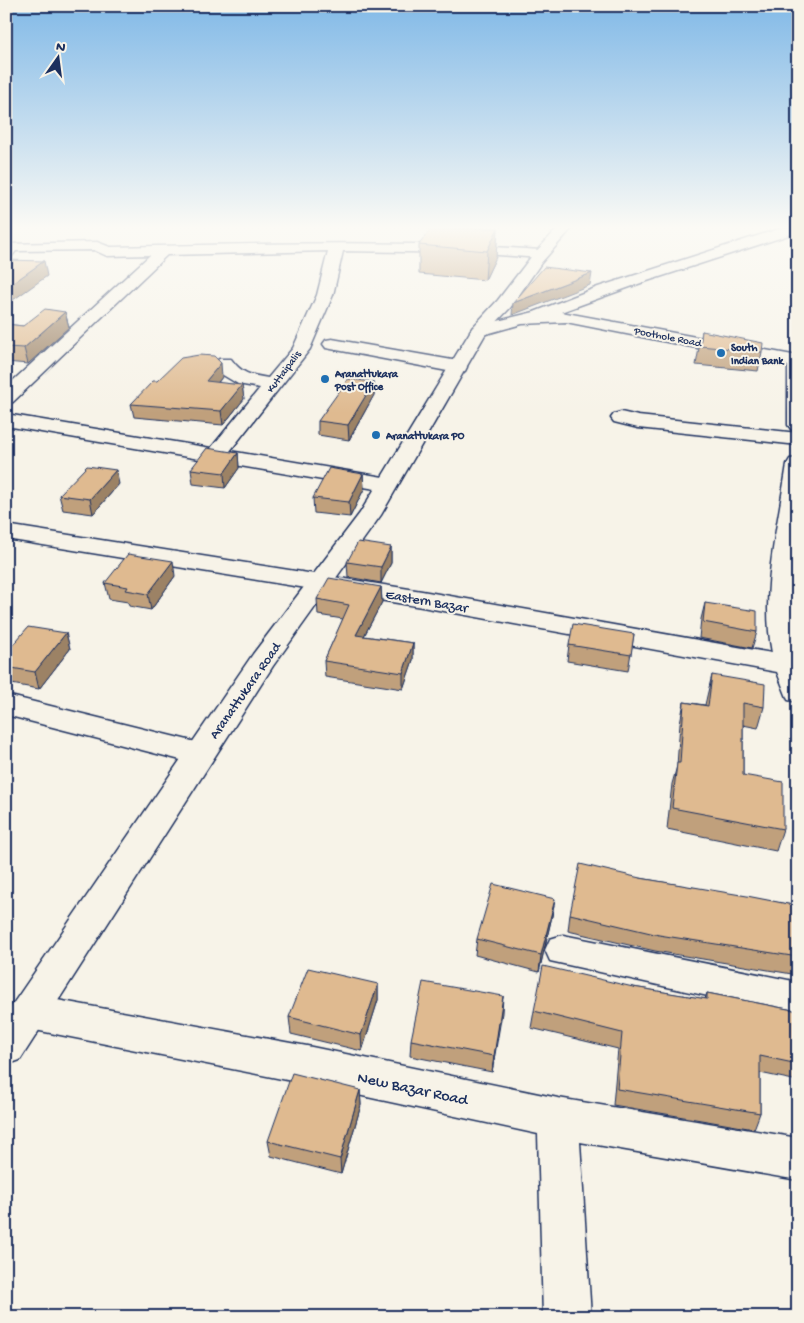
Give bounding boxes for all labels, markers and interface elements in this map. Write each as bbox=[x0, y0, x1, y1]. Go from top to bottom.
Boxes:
north arrow bbox=[32, 32, 82, 82]
text: N bbox=[54, 38, 67, 57]
street label: Poothole Road bbox=[632, 325, 704, 351]
place label: South Indian Bank bbox=[731, 342, 786, 368]
marker: South Indian Bank bbox=[715, 347, 727, 359]
street label: Kuttaipalis bbox=[265, 348, 305, 395]
place label: Aranattukara Post Office bbox=[334, 368, 399, 394]
marker: Aranattukara Post Office bbox=[319, 373, 331, 385]
marker: Aranattukara PO bbox=[370, 429, 382, 441]
place label: Aranattukara PO bbox=[385, 430, 465, 443]
street label: Eastern Bazar bbox=[384, 587, 470, 618]
street label: Aranattukara Road bbox=[206, 638, 287, 743]
street label: New Bazar Road bbox=[355, 1069, 471, 1112]

